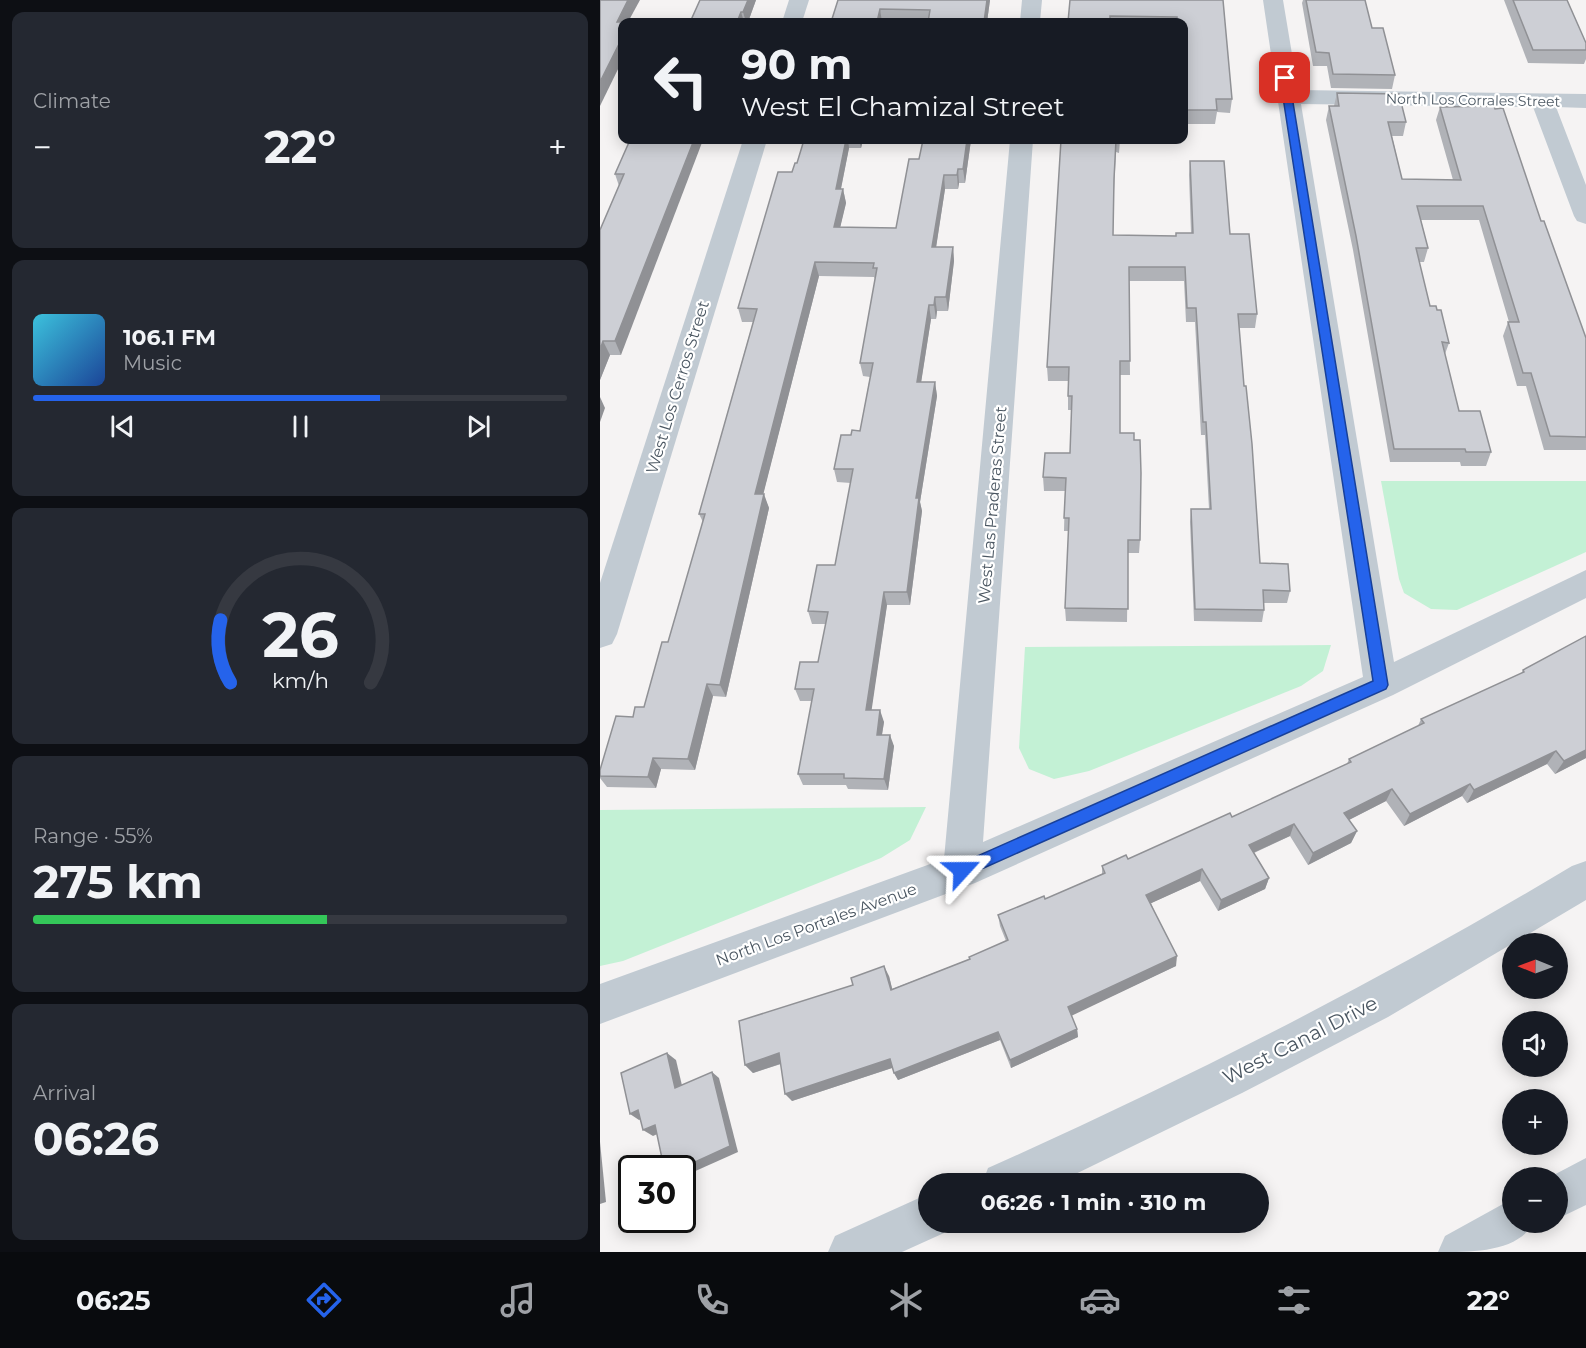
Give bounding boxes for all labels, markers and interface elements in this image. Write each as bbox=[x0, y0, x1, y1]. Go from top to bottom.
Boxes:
text: 90 m bbox=[741, 38, 852, 90]
icon: left bbox=[642, 42, 720, 120]
pin bbox=[1259, 52, 1310, 103]
icon: arrive bbox=[1268, 61, 1301, 94]
text: Climate bbox=[33, 89, 111, 113]
street label: North Los Corrales Street bbox=[1386, 89, 1561, 111]
text: West El Chamizal Street bbox=[741, 90, 1064, 123]
text: 22° bbox=[264, 119, 336, 174]
text: − bbox=[33, 127, 52, 167]
text: + bbox=[548, 127, 567, 167]
street label: West Los Cerros Street bbox=[642, 298, 713, 476]
text: 106.1 FM bbox=[123, 324, 216, 351]
text: Music bbox=[123, 351, 182, 375]
street label: West Las Praderas Street bbox=[974, 405, 1011, 605]
icon: previous bbox=[106, 410, 139, 443]
icon: pause bbox=[284, 410, 317, 443]
icon: next bbox=[462, 410, 495, 443]
text: 26 bbox=[262, 597, 338, 673]
text: km/h bbox=[271, 667, 329, 693]
text: Range · 55% bbox=[33, 824, 153, 848]
position arrow bbox=[930, 838, 994, 902]
text: 275 km bbox=[33, 854, 203, 909]
street label: North Los Portales Avenue bbox=[713, 879, 919, 970]
north arrow bbox=[1502, 933, 1568, 999]
map controls bbox=[1502, 933, 1568, 1233]
street label: West Canal Drive bbox=[1219, 991, 1381, 1089]
button: sound bbox=[1502, 1011, 1568, 1077]
text: Arrival bbox=[33, 1081, 96, 1105]
button: + bbox=[1502, 1089, 1568, 1155]
text: 06:26 bbox=[33, 1111, 159, 1166]
speed limit sign: 30 bbox=[618, 1155, 696, 1233]
button: − bbox=[1502, 1167, 1568, 1233]
text: 06:26 · 1 min · 310 m bbox=[981, 1189, 1206, 1216]
icon: directions bbox=[303, 1279, 345, 1321]
icon: music bbox=[497, 1279, 539, 1321]
icon: phone bbox=[691, 1279, 733, 1321]
icon: climate bbox=[885, 1279, 927, 1321]
icon: car bbox=[1079, 1279, 1121, 1321]
icon: filters bbox=[1273, 1279, 1315, 1321]
text: 06:25 bbox=[76, 1284, 151, 1317]
text: 22° bbox=[1467, 1284, 1510, 1317]

